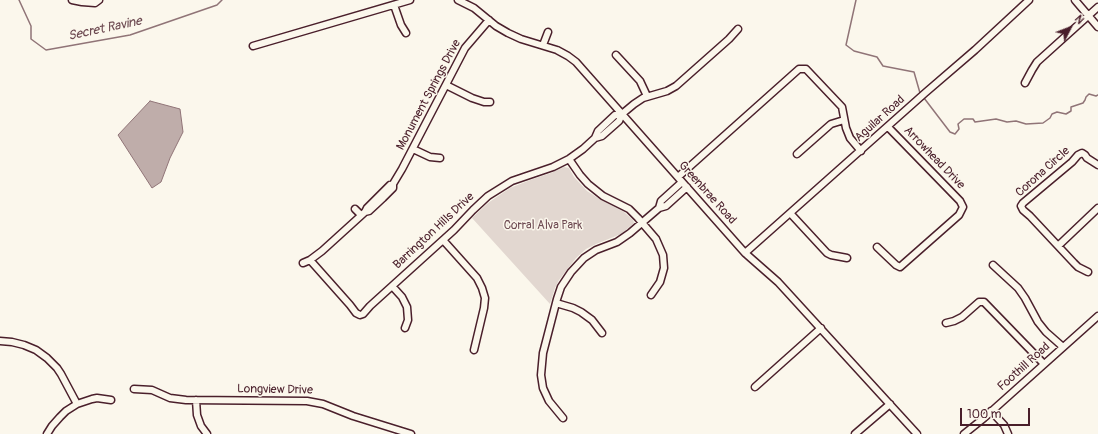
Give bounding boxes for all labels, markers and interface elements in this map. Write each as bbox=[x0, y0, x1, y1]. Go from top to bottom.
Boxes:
north arrow bbox=[1050, 8, 1090, 48]
text: N bbox=[1072, 13, 1087, 27]
water label: Secret Ravine bbox=[67, 14, 143, 44]
street label: Monument Springs Drive bbox=[394, 37, 464, 153]
street label: Aguilar Road bbox=[852, 93, 908, 145]
street label: Arrowhead Drive bbox=[900, 124, 968, 192]
street label: Corona Circle bbox=[1013, 144, 1073, 200]
street label: Greenbrae Road bbox=[675, 159, 739, 227]
street label: Barrington Hills Drive bbox=[391, 190, 477, 272]
park label: Corral Alva Park bbox=[504, 219, 582, 233]
street label: Foothill Road bbox=[995, 340, 1053, 394]
street label: Longview Drive bbox=[237, 382, 313, 398]
scale bar bbox=[962, 400, 1032, 426]
text: 100 m bbox=[967, 407, 1001, 422]

